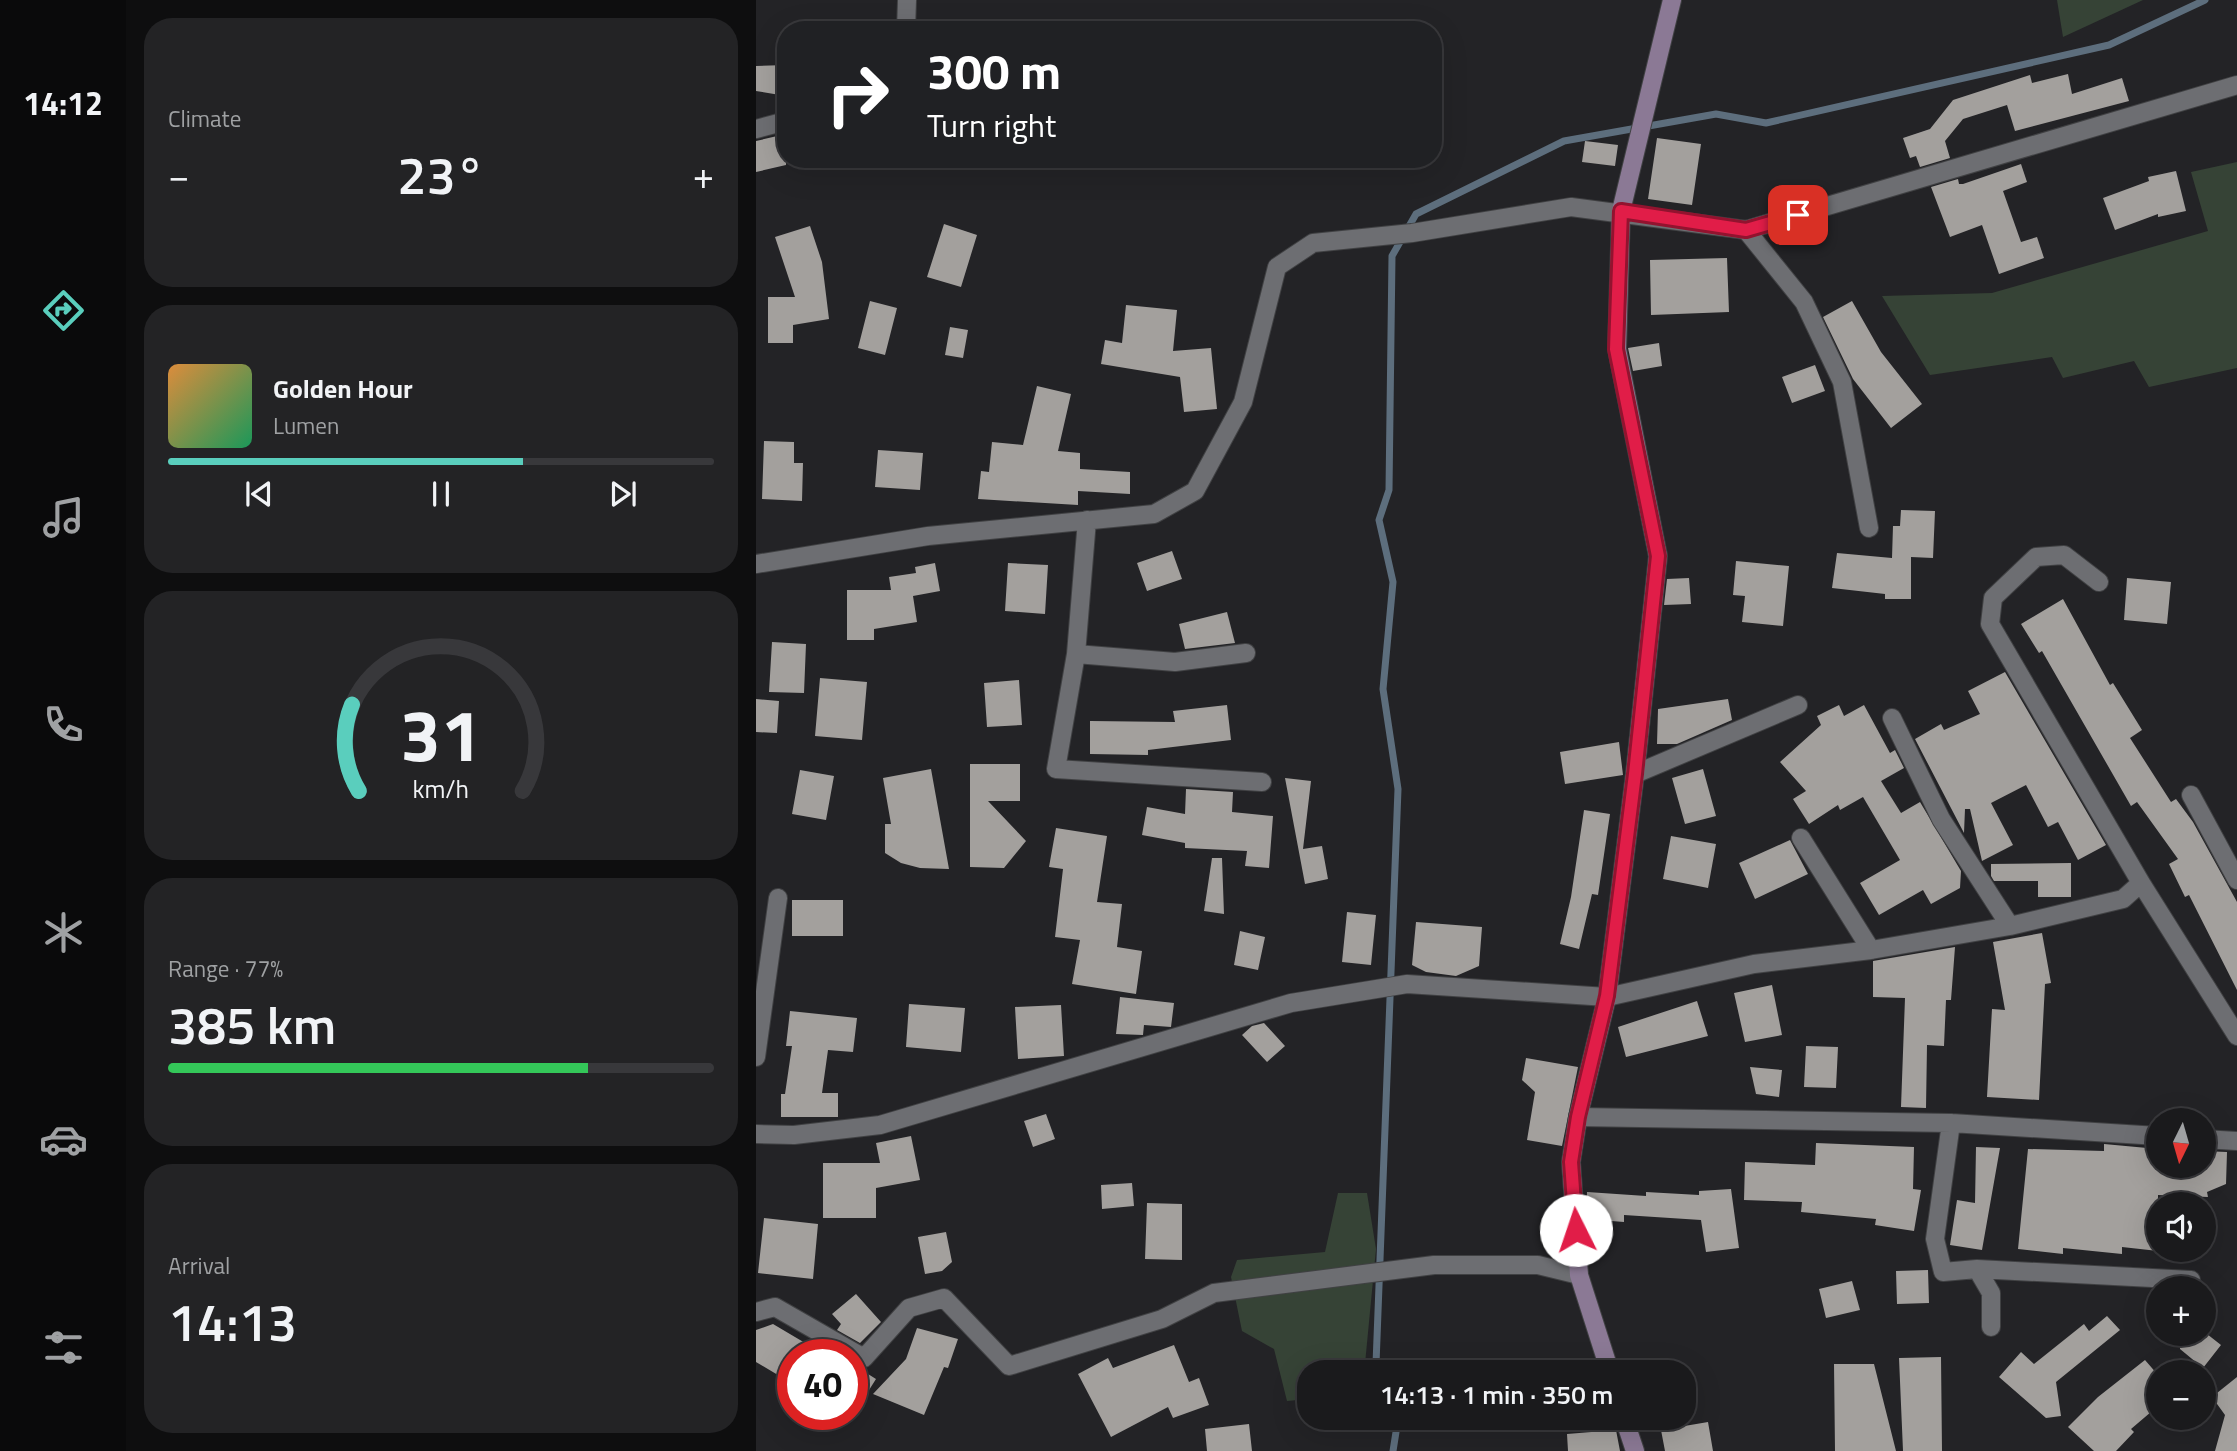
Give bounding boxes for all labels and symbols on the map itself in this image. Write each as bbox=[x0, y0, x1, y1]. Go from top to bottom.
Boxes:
pin bbox=[1768, 185, 1828, 245]
north arrow bbox=[2146, 1108, 2216, 1178]
position arrow bbox=[1539, 1193, 1613, 1267]
speed limit sign: 40 bbox=[777, 1339, 868, 1430]

